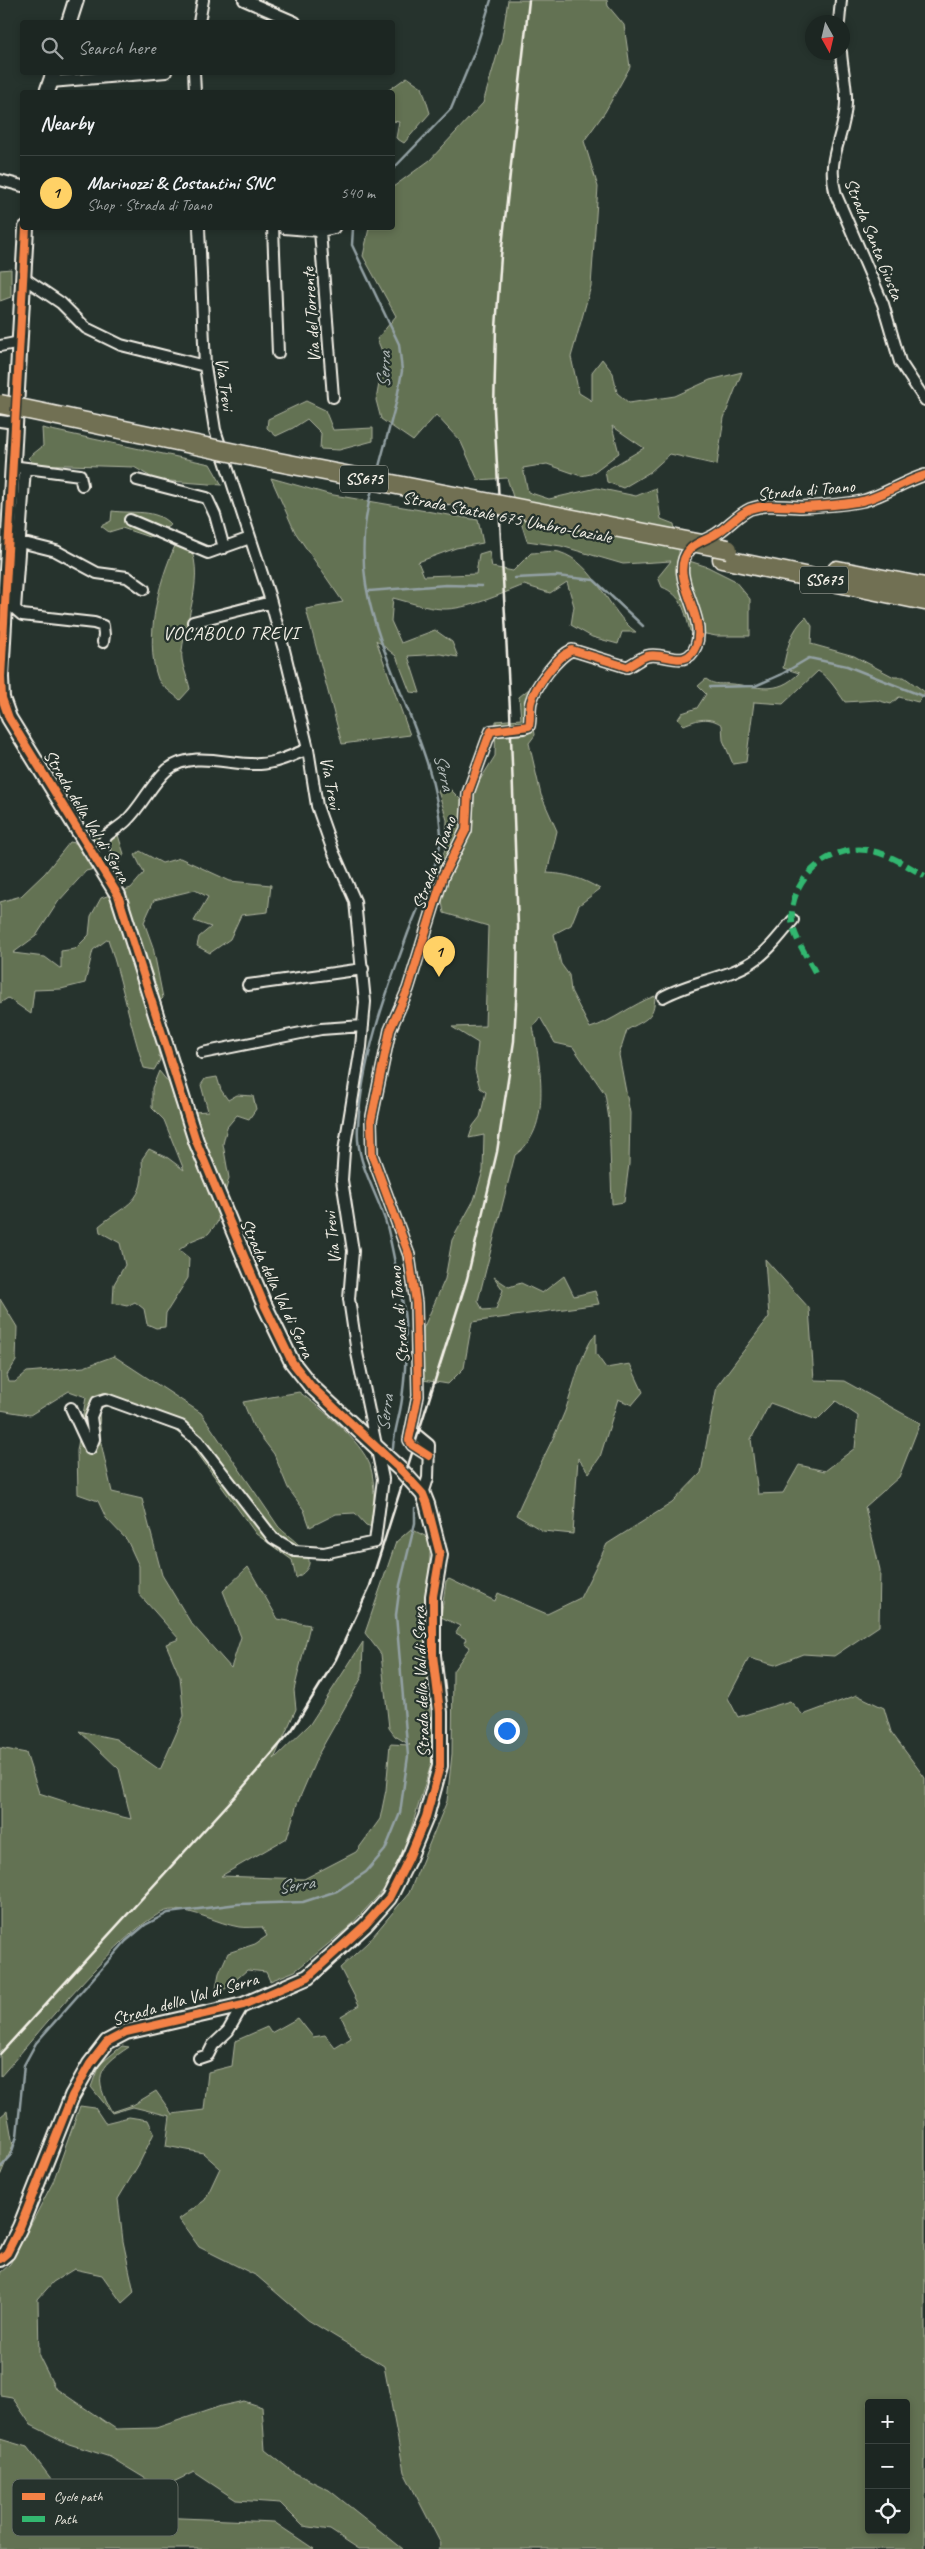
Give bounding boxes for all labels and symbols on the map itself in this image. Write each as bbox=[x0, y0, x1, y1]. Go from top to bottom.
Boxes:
north arrow bbox=[805, 15, 850, 60]
street label: Strada Santa Giusta bbox=[840, 175, 909, 304]
street label: Via del Torrente bbox=[297, 265, 325, 364]
water label: Serra bbox=[371, 349, 397, 389]
street label: Via Trevi bbox=[210, 356, 240, 414]
road number: SS675 bbox=[340, 466, 388, 492]
street label: Strada di Toano bbox=[756, 475, 857, 505]
street label: Strada Statale 675 Umbro-Laziale bbox=[400, 486, 615, 548]
road number: SS675 bbox=[800, 566, 848, 594]
district label: VOCABOLO TREVI bbox=[163, 621, 303, 645]
street label: Strada della Val di Serra bbox=[39, 746, 136, 888]
water label: Serra bbox=[428, 751, 461, 795]
street label: Via Trevi bbox=[315, 755, 347, 814]
street label: Strada di Toano bbox=[407, 812, 462, 913]
pin: 1 bbox=[423, 936, 455, 977]
street label: Via Trevi bbox=[318, 1208, 346, 1265]
street label: Strada della Val di Serra bbox=[235, 1215, 320, 1363]
street label: Strada di Toano bbox=[384, 1264, 414, 1365]
water label: Serra bbox=[371, 1391, 400, 1433]
street label: Strada della Val di Serra bbox=[407, 1604, 435, 1758]
your location bbox=[494, 1718, 520, 1744]
water label: Serra bbox=[276, 1870, 318, 1900]
street label: Strada della Val di Serra bbox=[109, 1967, 262, 2030]
legend bbox=[12, 2479, 178, 2536]
text: Cycle path bbox=[54, 2488, 103, 2505]
text: Path bbox=[54, 2511, 78, 2528]

